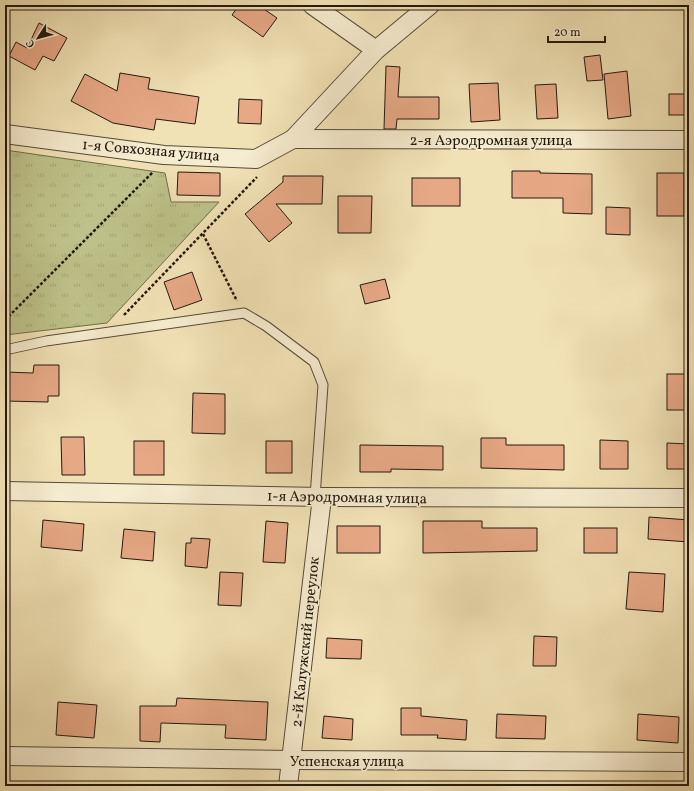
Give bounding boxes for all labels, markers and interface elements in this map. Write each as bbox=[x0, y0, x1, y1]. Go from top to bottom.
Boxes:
north arrow bbox=[18, 18, 58, 58]
scale bar bbox=[548, 18, 605, 44]
text: 20 m bbox=[554, 25, 581, 41]
text: С bbox=[23, 36, 39, 50]
street label: 2-я Аэродромная улица bbox=[410, 131, 572, 152]
street label: 1-я Совхозная улица bbox=[81, 135, 221, 168]
street label: 1-я Аэродромная улица bbox=[267, 487, 427, 510]
street label: 2-й Калужский переулок bbox=[287, 556, 326, 728]
street label: Успенская улица bbox=[290, 752, 404, 773]

